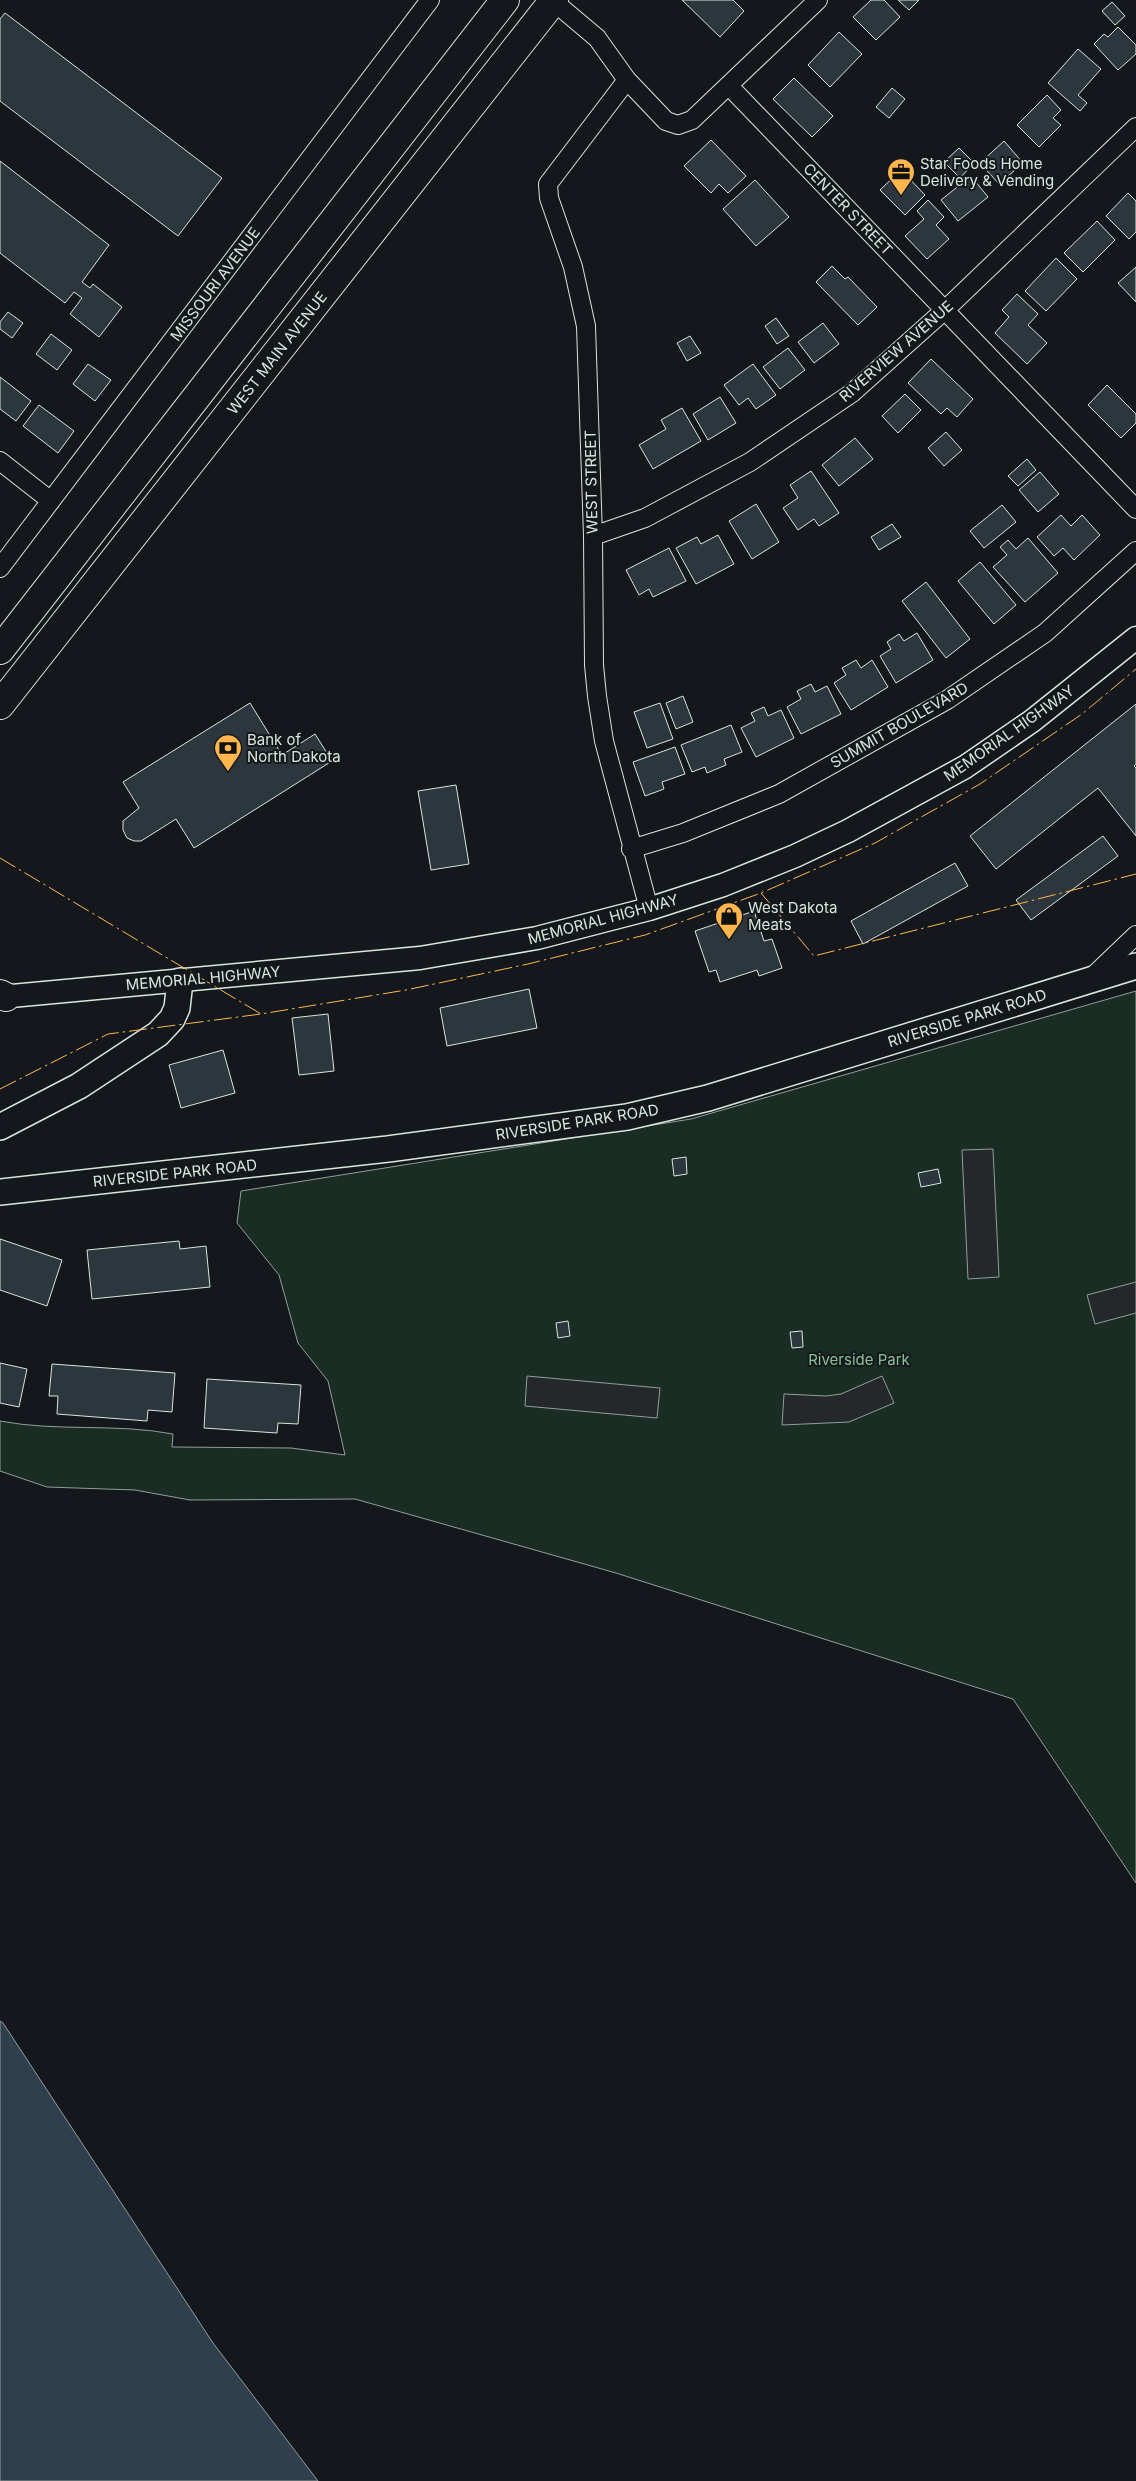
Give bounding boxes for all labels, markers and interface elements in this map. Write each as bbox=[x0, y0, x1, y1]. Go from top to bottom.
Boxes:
place label: Star Foods Home Delivery & Vending bbox=[920, 154, 1054, 190]
office icon: Star Foods Home Delivery & Vending bbox=[886, 157, 916, 196]
street label: CENTER STREET bbox=[799, 159, 897, 259]
street label: MISSOURI AVENUE bbox=[166, 223, 264, 345]
street label: WEST MAIN AVENUE bbox=[223, 288, 331, 418]
street label: RIVERVIEW AVENUE bbox=[835, 296, 957, 406]
street label: WEST STREET bbox=[581, 430, 601, 534]
street label: SUMMIT BOULEVARD bbox=[827, 678, 971, 772]
street label: MEMORIAL HIGHWAY bbox=[940, 681, 1078, 785]
place label: Bank of North Dakota bbox=[247, 730, 341, 766]
bank icon: Bank of North Dakota bbox=[213, 733, 243, 772]
street label: MEMORIAL HIGHWAY bbox=[526, 890, 680, 948]
place label: West Dakota Meats bbox=[748, 898, 837, 934]
shop icon: West Dakota Meats bbox=[714, 901, 744, 940]
street label: MEMORIAL HIGHWAY bbox=[125, 962, 281, 994]
street label: RIVERSIDE PARK ROAD bbox=[885, 985, 1049, 1051]
street label: RIVERSIDE PARK ROAD bbox=[494, 1100, 660, 1144]
street label: RIVERSIDE PARK ROAD bbox=[92, 1155, 258, 1191]
park label: Riverside Park bbox=[808, 1350, 911, 1369]

